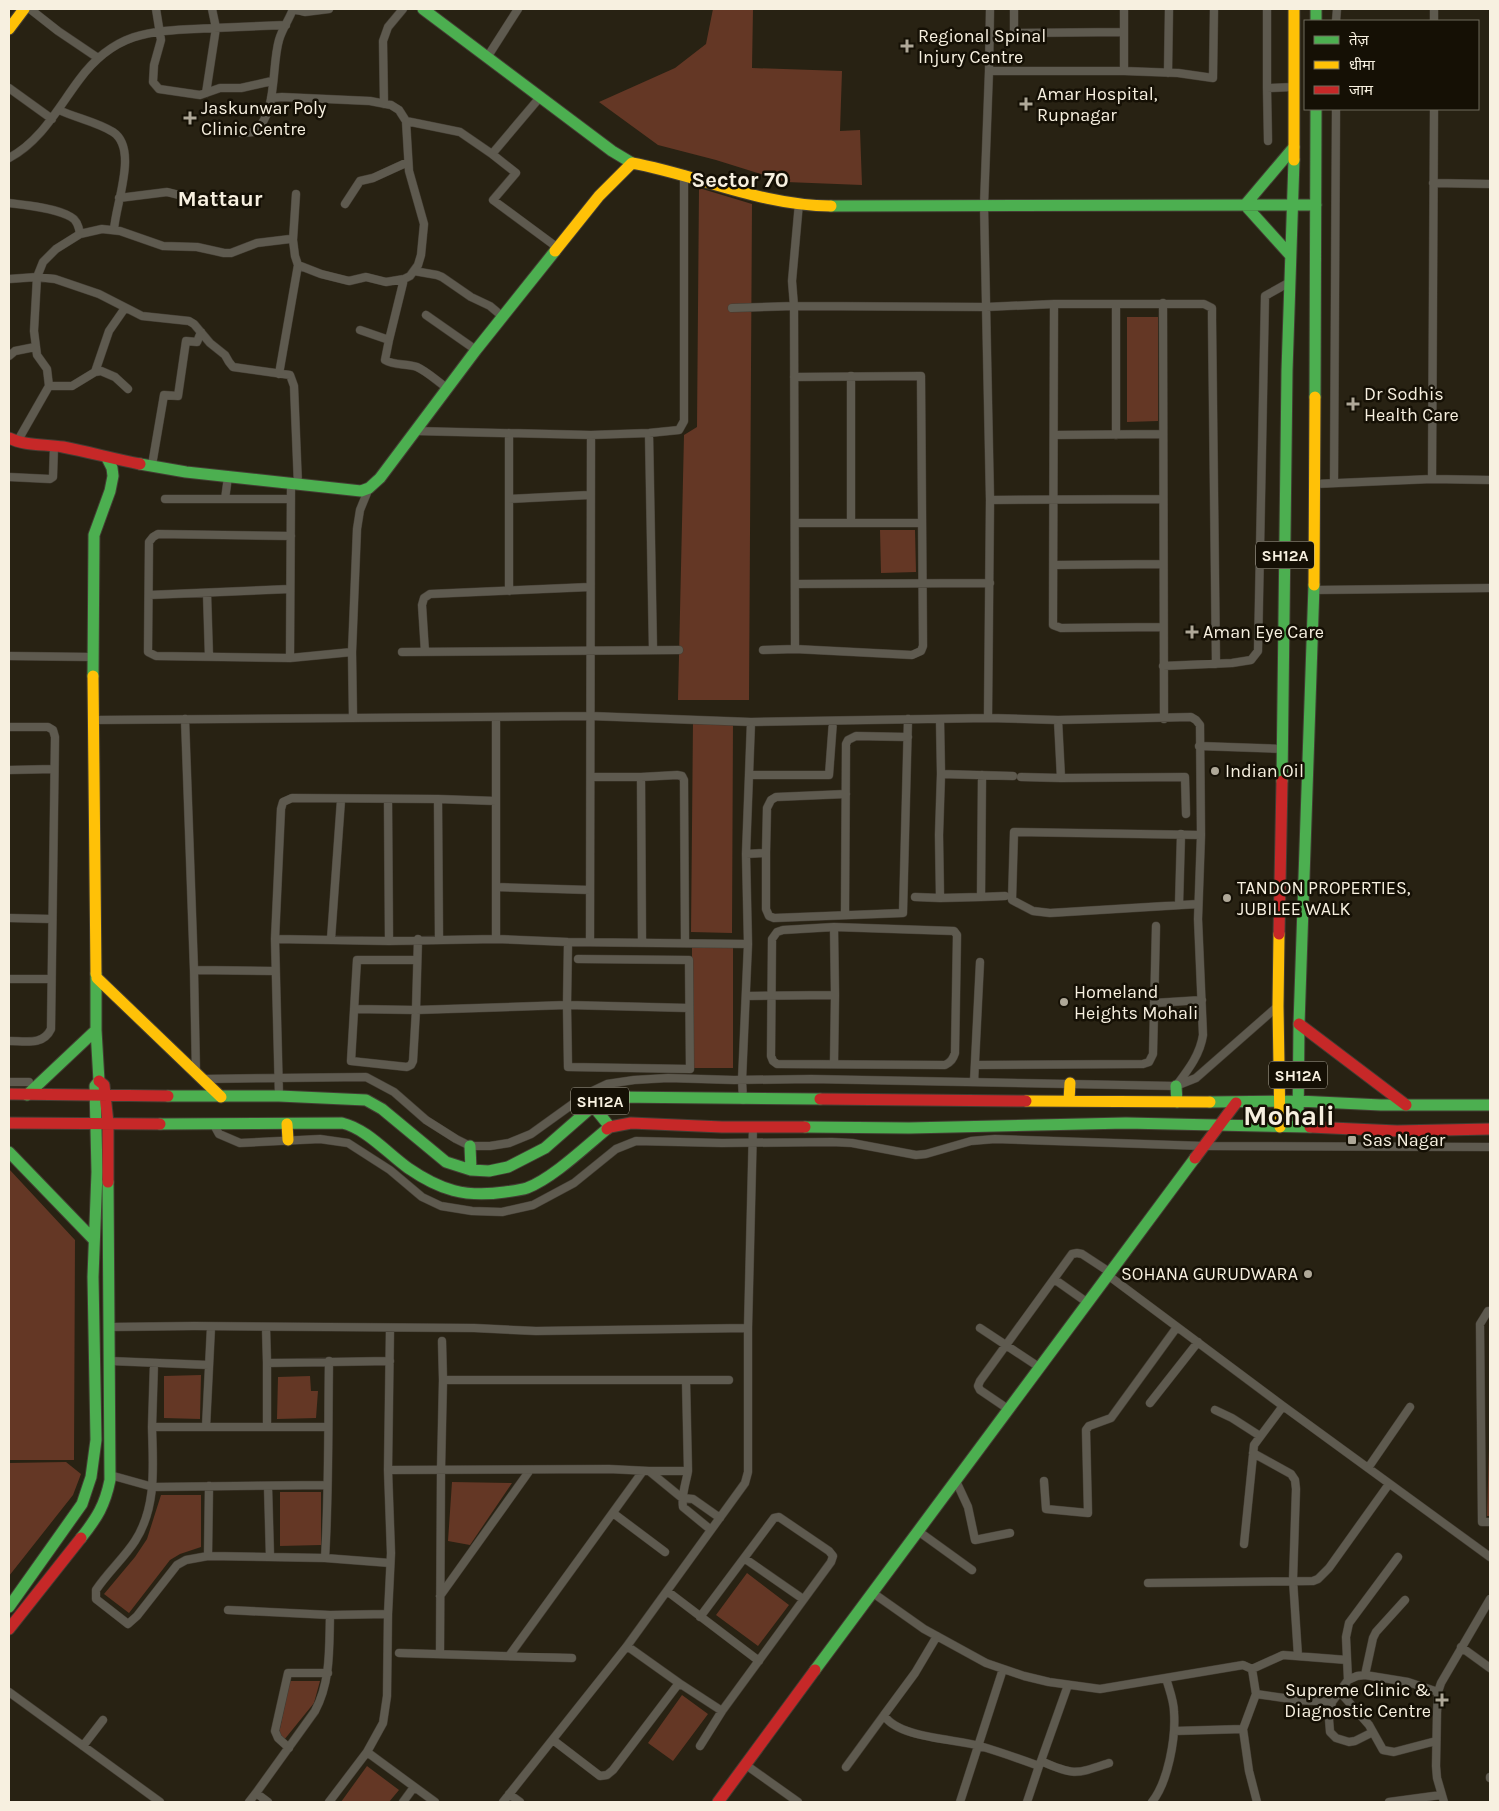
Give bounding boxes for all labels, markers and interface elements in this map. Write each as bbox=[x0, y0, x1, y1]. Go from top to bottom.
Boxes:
legend bbox=[1304, 20, 1479, 110]
place label: Regional Spinal Injury Centre bbox=[918, 25, 1046, 68]
text: तेज़ bbox=[1349, 31, 1370, 49]
marker: Regional Spinal Injury Centre bbox=[900, 39, 914, 53]
text: धीमा bbox=[1349, 56, 1376, 74]
text: जाम bbox=[1349, 81, 1374, 99]
place label: Amar Hospital, Rupnagar bbox=[1037, 83, 1158, 126]
place label: Jaskunwar Poly Clinic Centre bbox=[201, 97, 327, 140]
marker: Amar Hospital, Rupnagar bbox=[1019, 97, 1033, 111]
marker: Jaskunwar Poly Clinic Centre bbox=[183, 111, 197, 125]
district label: Sector 70 bbox=[691, 167, 789, 193]
district label: Mattaur bbox=[178, 186, 263, 212]
place label: Dr Sodhis Health Care bbox=[1364, 383, 1459, 426]
marker: Dr Sodhis Health Care bbox=[1346, 397, 1360, 411]
road number: SH12A bbox=[1256, 542, 1314, 568]
place label: Aman Eye Care bbox=[1203, 621, 1324, 643]
marker: Aman Eye Care bbox=[1185, 625, 1199, 639]
place label: Indian Oil bbox=[1225, 760, 1304, 782]
marker: Indian Oil bbox=[1209, 765, 1221, 777]
place label: TANDON PROPERTIES, JUBILEE WALK bbox=[1237, 877, 1411, 920]
marker: TANDON PROPERTIES, JUBILEE WALK bbox=[1221, 892, 1233, 904]
place label: Homeland Heights Mohali bbox=[1074, 981, 1198, 1024]
marker: Homeland Heights Mohali bbox=[1058, 996, 1070, 1008]
road number: SH12A bbox=[1269, 1062, 1327, 1088]
road number: SH12A bbox=[571, 1088, 629, 1114]
district label: Mohali bbox=[1243, 1099, 1335, 1132]
place label: Sas Nagar bbox=[1362, 1129, 1446, 1151]
marker: Sas Nagar bbox=[1346, 1134, 1358, 1146]
place label: SOHANA GURUDWARA bbox=[1121, 1263, 1298, 1285]
marker: SOHANA GURUDWARA bbox=[1302, 1268, 1314, 1280]
place label: Supreme Clinic & Diagnostic Centre bbox=[1284, 1679, 1431, 1722]
marker: Supreme Clinic & Diagnostic Centre bbox=[1435, 1693, 1449, 1707]

